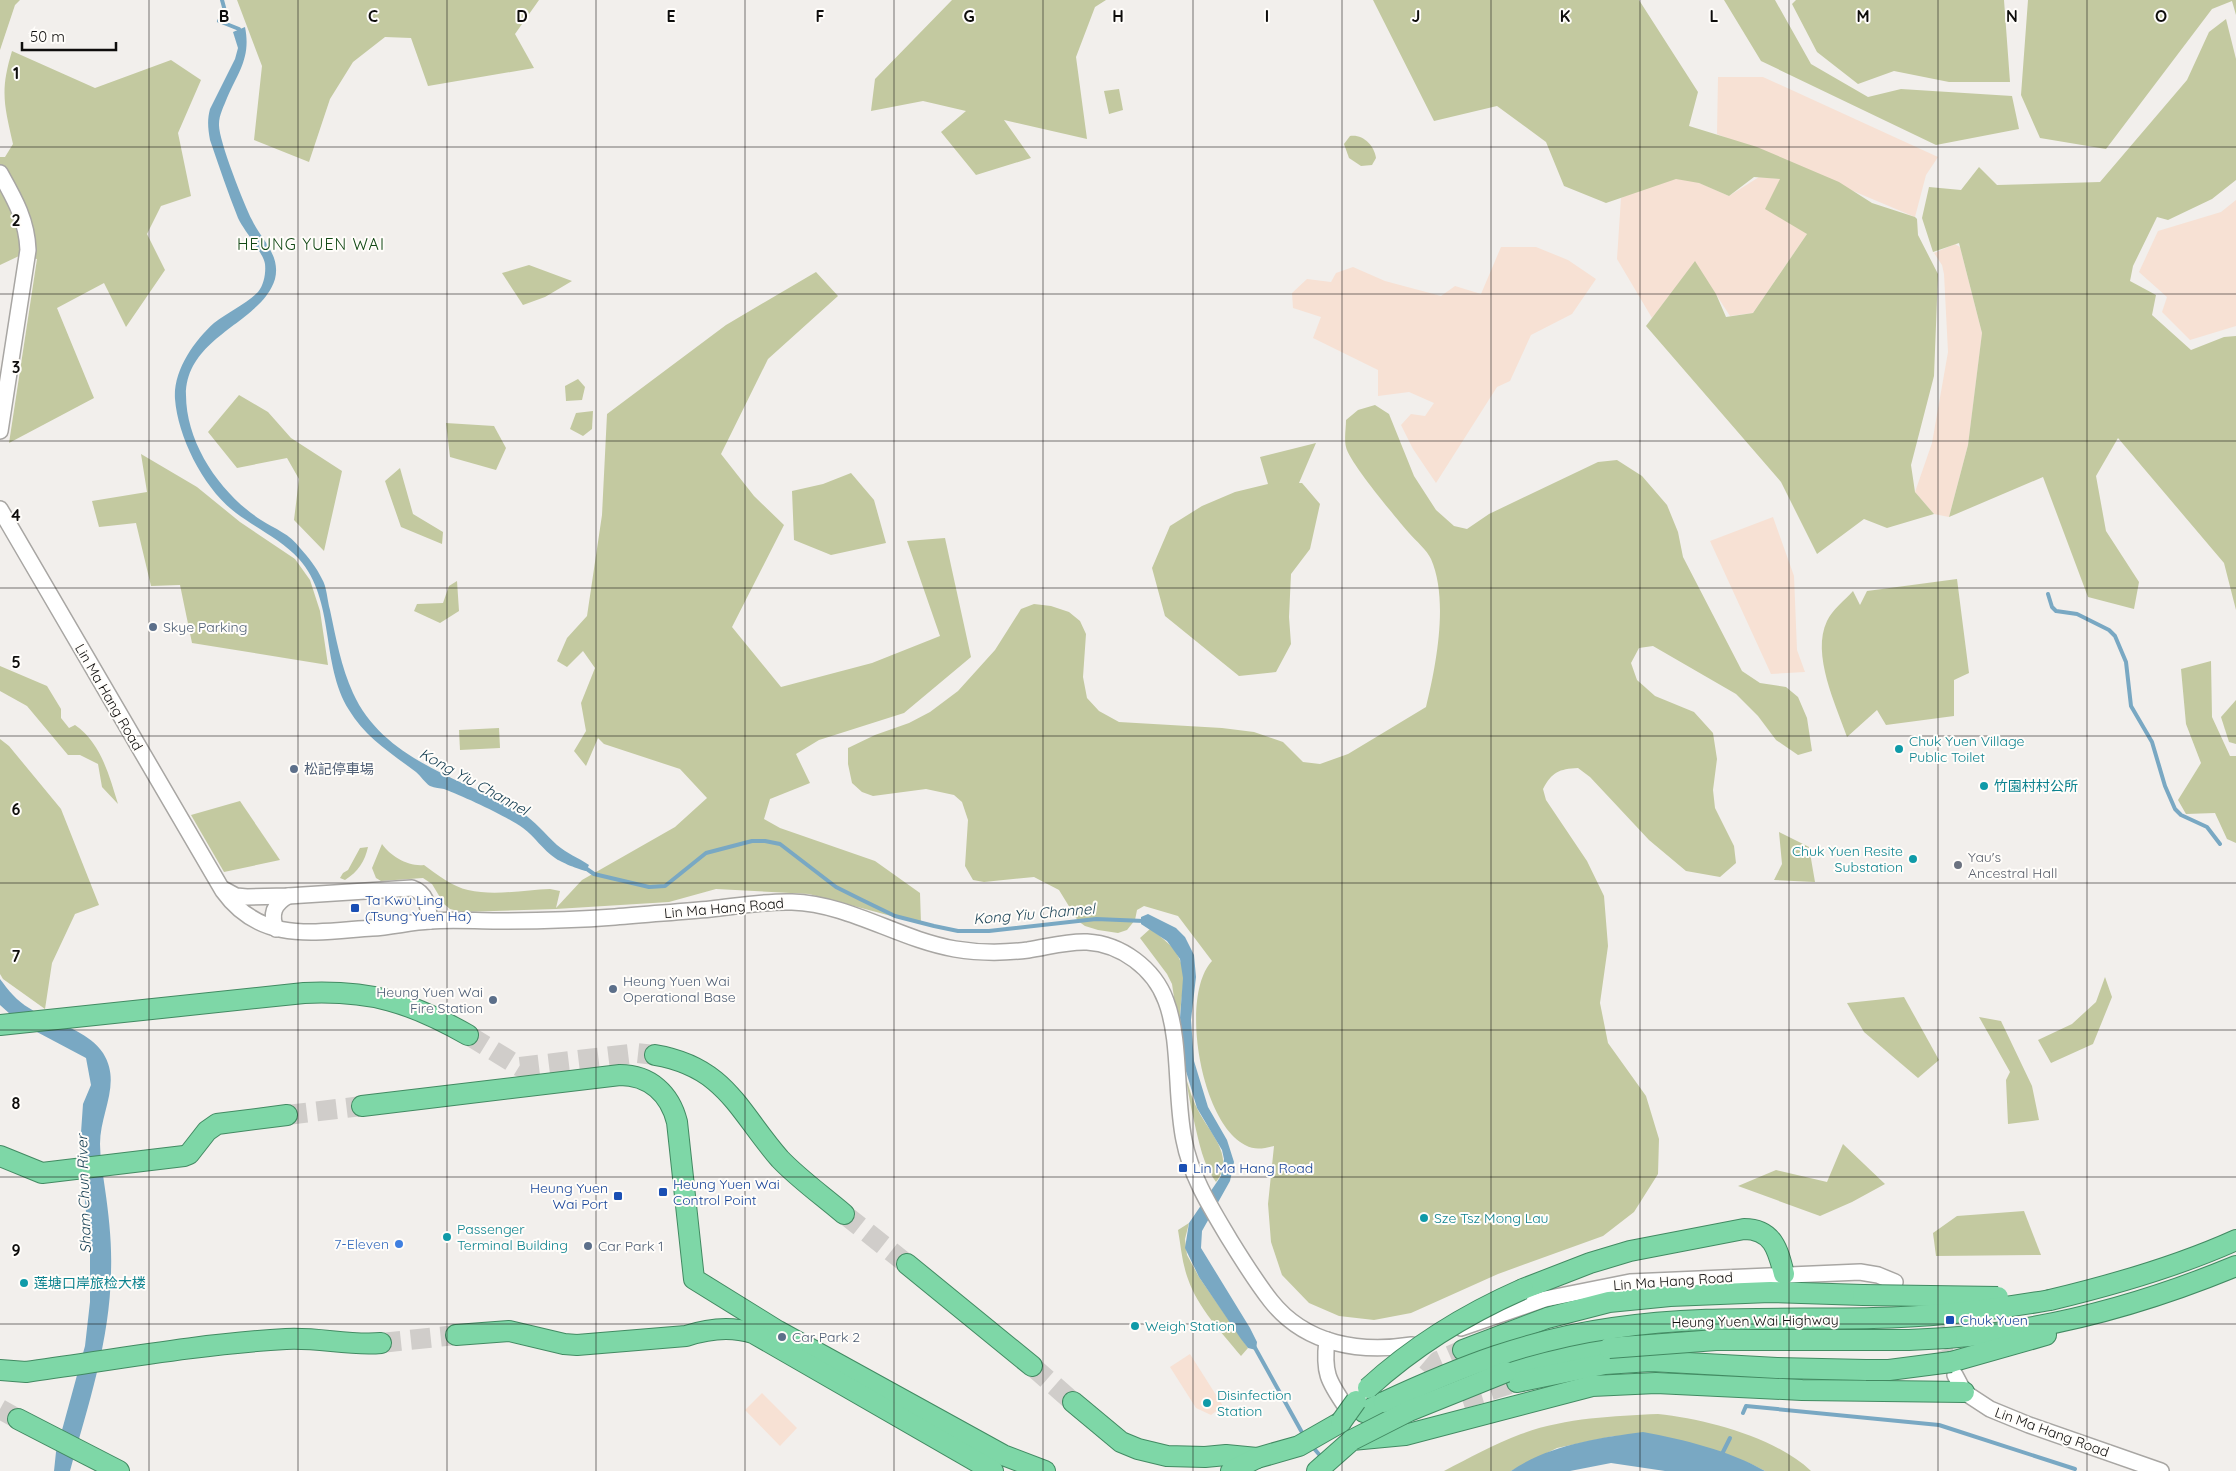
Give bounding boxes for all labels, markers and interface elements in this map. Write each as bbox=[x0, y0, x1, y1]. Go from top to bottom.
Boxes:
text: B bbox=[219, 6, 229, 26]
text: C bbox=[368, 6, 378, 26]
text: D bbox=[516, 6, 528, 26]
text: E bbox=[666, 6, 676, 26]
text: F bbox=[816, 6, 825, 26]
text: G bbox=[963, 6, 975, 26]
text: H bbox=[1112, 6, 1124, 26]
text: I bbox=[1265, 6, 1269, 26]
text: J bbox=[1412, 6, 1420, 26]
text: K bbox=[1560, 6, 1570, 26]
text: L bbox=[1710, 6, 1719, 26]
text: M bbox=[1856, 6, 1870, 26]
text: N bbox=[2006, 6, 2018, 26]
text: O bbox=[2155, 6, 2167, 26]
scale bar bbox=[22, 20, 116, 52]
text: 50 m bbox=[30, 27, 65, 46]
text: 1 bbox=[13, 63, 19, 83]
text: 2 bbox=[11, 210, 21, 230]
district label: HEUNG YUEN WAI bbox=[237, 234, 385, 254]
text: 3 bbox=[12, 357, 20, 377]
text: 4 bbox=[11, 505, 21, 525]
place label: Skye Parking bbox=[163, 618, 247, 636]
marker: Skye Parking bbox=[147, 621, 159, 633]
street label: Lin Ma Hang Road bbox=[71, 640, 147, 754]
text: 5 bbox=[11, 652, 21, 672]
place label: Chuk Yuen Village Public Toilet bbox=[1909, 732, 2024, 766]
marker: Chuk Yuen Village Public Toilet bbox=[1893, 743, 1905, 755]
water label: Kong Yiu Channel bbox=[416, 744, 534, 820]
place label: 松記停車場 bbox=[304, 760, 374, 778]
marker: 松記停車場 bbox=[288, 763, 300, 775]
place label: 竹園村村公所 bbox=[1994, 777, 2078, 795]
marker: 竹園村村公所 bbox=[1978, 780, 1990, 792]
text: 6 bbox=[12, 799, 21, 819]
place label: Chuk Yuen Resite Substation bbox=[1792, 842, 1903, 876]
place label: Yau's Ancestral Hall bbox=[1968, 848, 2057, 882]
marker: Chuk Yuen Resite Substation bbox=[1907, 853, 1919, 865]
marker: Yau's Ancestral Hall bbox=[1952, 859, 1964, 871]
place label: Ta Kwu Ling (Tsung Yuen Ha) bbox=[365, 891, 471, 925]
street label: Lin Ma Hang Road bbox=[663, 894, 785, 922]
water label: Kong Yiu Channel bbox=[972, 899, 1097, 928]
marker: Ta Kwu Ling (Tsung Yuen Ha) bbox=[349, 902, 361, 914]
text: 7 bbox=[12, 946, 21, 966]
place label: Heung Yuen Wai Operational Base bbox=[623, 972, 736, 1006]
place label: Heung Yuen Wai Fire Station bbox=[376, 983, 483, 1017]
marker: Heung Yuen Wai Operational Base bbox=[607, 983, 619, 995]
marker: Heung Yuen Wai Fire Station bbox=[487, 994, 499, 1006]
text: 8 bbox=[12, 1093, 21, 1113]
water label: Sham Chun River bbox=[72, 1132, 95, 1254]
place label: Lin Ma Hang Road bbox=[1193, 1159, 1313, 1177]
marker: Lin Ma Hang Road bbox=[1177, 1162, 1189, 1174]
place label: Heung Yuen Wai Control Point bbox=[673, 1175, 780, 1209]
place label: Heung Yuen Wai Port bbox=[530, 1179, 608, 1213]
marker: Heung Yuen Wai Control Point bbox=[657, 1186, 669, 1198]
marker: Heung Yuen Wai Port bbox=[612, 1190, 624, 1202]
place label: Sze Tsz Mong Lau bbox=[1434, 1209, 1549, 1227]
marker: Sze Tsz Mong Lau bbox=[1418, 1212, 1430, 1224]
place label: Passenger Terminal Building bbox=[457, 1220, 568, 1254]
marker: Passenger Terminal Building bbox=[441, 1231, 453, 1243]
place label: 7-Eleven bbox=[334, 1235, 389, 1253]
place label: Car Park 1 bbox=[598, 1237, 663, 1255]
marker: 7-Eleven bbox=[393, 1238, 405, 1250]
text: 9 bbox=[11, 1240, 21, 1260]
marker: Car Park 1 bbox=[582, 1240, 594, 1252]
street label: Lin Ma Hang Road bbox=[1612, 1268, 1734, 1294]
place label: 莲塘口岸旅检大楼 bbox=[34, 1274, 146, 1292]
marker: 莲塘口岸旅检大楼 bbox=[18, 1277, 30, 1289]
street label: Heung Yuen Wai Highway bbox=[1671, 1311, 1839, 1331]
place label: Chuk Yuen bbox=[1960, 1311, 2028, 1329]
marker: Chuk Yuen bbox=[1944, 1314, 1956, 1326]
place label: Weigh Station bbox=[1145, 1317, 1235, 1335]
marker: Weigh Station bbox=[1129, 1320, 1141, 1332]
place label: Car Park 2 bbox=[792, 1328, 860, 1346]
marker: Car Park 2 bbox=[776, 1331, 788, 1343]
place label: Disinfection Station bbox=[1217, 1386, 1292, 1420]
marker: Disinfection Station bbox=[1201, 1397, 1213, 1409]
street label: Lin Ma Hang Road bbox=[1992, 1403, 2112, 1461]

